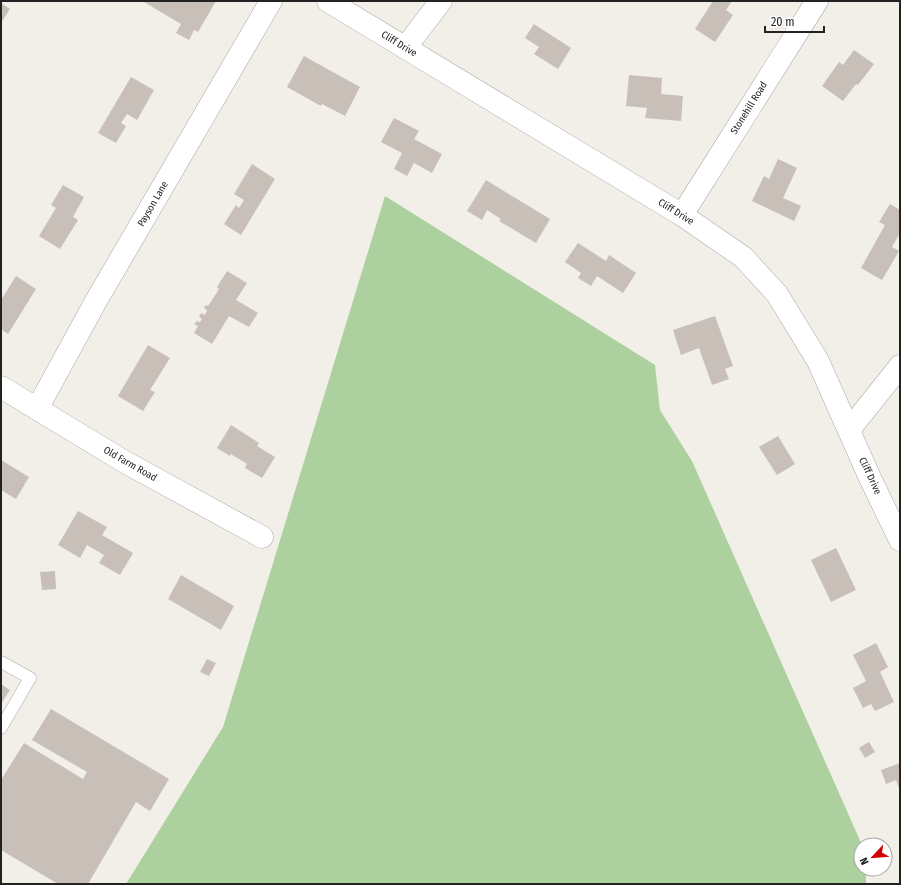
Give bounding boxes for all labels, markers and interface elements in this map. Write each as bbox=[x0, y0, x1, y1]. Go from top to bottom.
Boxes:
scale bar bbox=[765, 8, 824, 34]
text: 20 m bbox=[771, 15, 795, 29]
street label: Cliff Drive bbox=[379, 29, 419, 59]
street label: Stonehill Road bbox=[728, 80, 770, 136]
street label: Payson Lane bbox=[135, 179, 171, 229]
street label: Cliff Drive bbox=[656, 196, 696, 228]
street label: Old Farm Road bbox=[101, 444, 159, 484]
street label: Cliff Drive bbox=[856, 455, 884, 497]
north arrow bbox=[853, 837, 893, 877]
text: N bbox=[857, 855, 872, 867]

